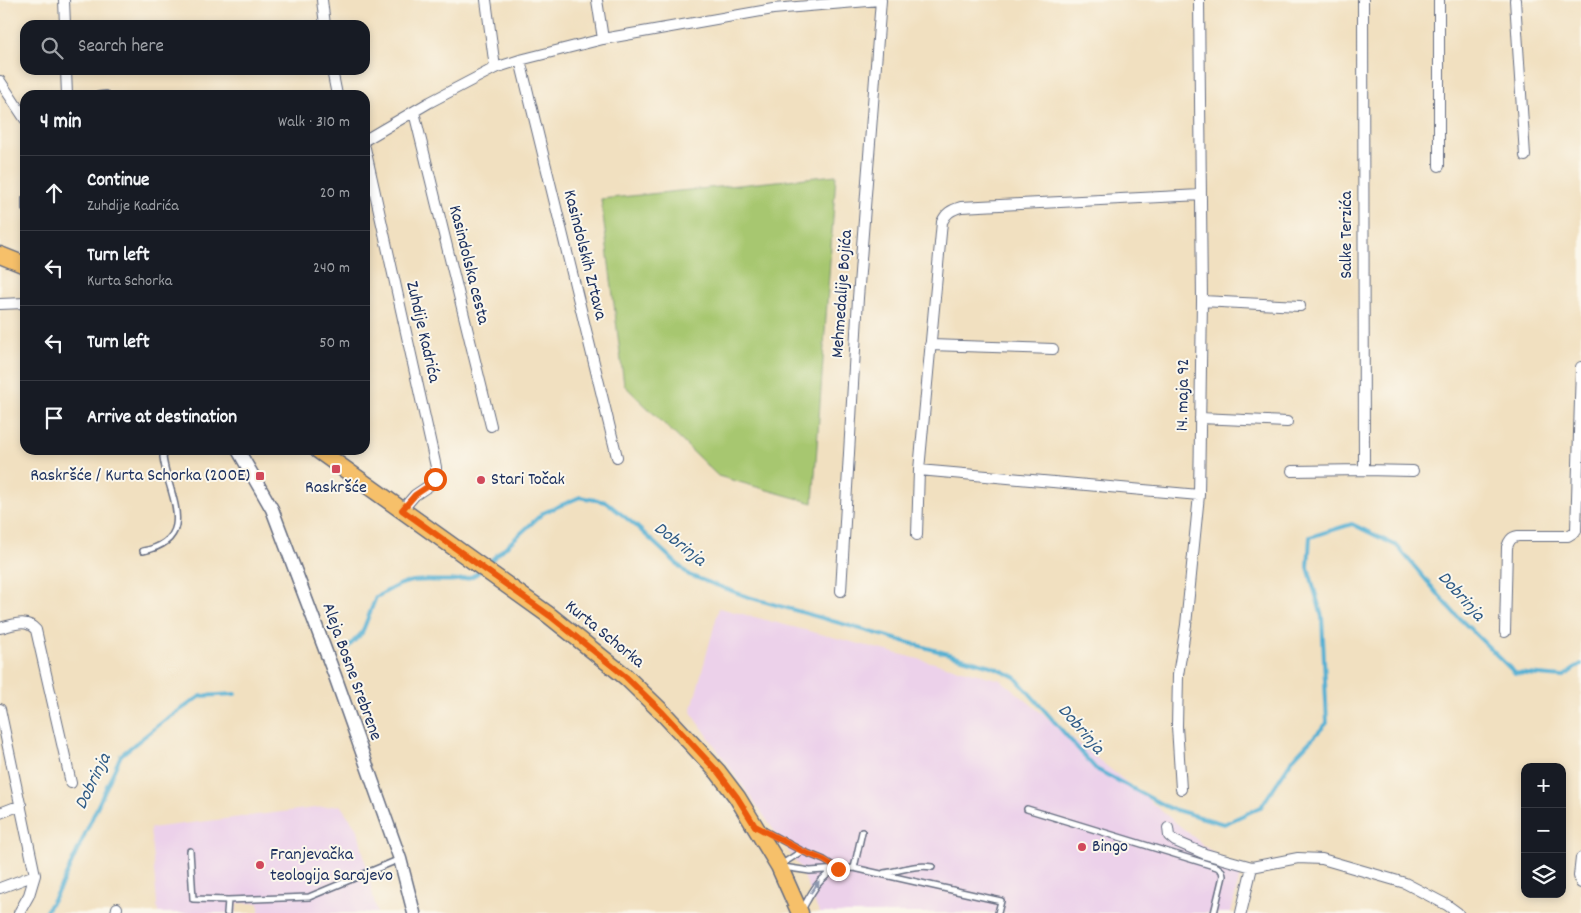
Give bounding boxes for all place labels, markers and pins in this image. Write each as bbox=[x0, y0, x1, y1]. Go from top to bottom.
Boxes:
marker: Raskršće bbox=[330, 463, 342, 475]
place label: Raskršće / Kurta Schorka (200E) bbox=[30, 464, 250, 489]
place label: Stari Točak bbox=[491, 468, 565, 493]
marker: Raskršće / Kurta Schorka (200E) bbox=[254, 470, 266, 482]
marker: Stari Točak bbox=[475, 474, 487, 486]
place label: Raskršće bbox=[305, 476, 367, 501]
place label: Bingo bbox=[1092, 835, 1128, 860]
marker: Bingo bbox=[1076, 841, 1088, 853]
place label: Franjevačka teologija Sarajevo bbox=[270, 843, 393, 889]
marker: Franjevačka teologija Sarajevo bbox=[254, 859, 266, 871]

